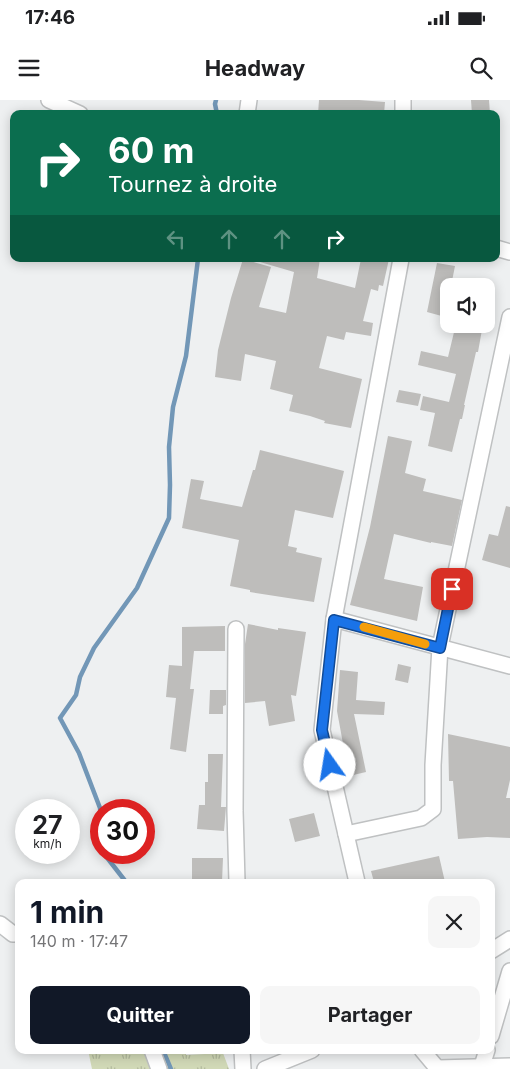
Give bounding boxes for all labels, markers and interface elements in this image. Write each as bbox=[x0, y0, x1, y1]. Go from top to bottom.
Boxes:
text: 17:46 bbox=[25, 6, 75, 29]
icon: menu bbox=[15, 54, 43, 82]
icon: search bbox=[467, 54, 495, 82]
text: Headway bbox=[205, 55, 305, 81]
text: 60 m bbox=[108, 129, 195, 171]
icon: right bbox=[25, 130, 90, 195]
text: Tournez à droite bbox=[108, 171, 277, 197]
icon: left bbox=[162, 225, 190, 253]
icon: ahead bbox=[215, 225, 243, 253]
icon: ahead bbox=[268, 225, 296, 253]
icon: right bbox=[321, 225, 349, 253]
map controls bbox=[440, 278, 495, 333]
button: sound bbox=[440, 278, 495, 333]
pin bbox=[431, 568, 473, 610]
icon: arrive bbox=[438, 575, 466, 603]
position arrow bbox=[303, 738, 355, 790]
speed limit sign: 30 bbox=[90, 799, 155, 864]
text: 27 bbox=[32, 810, 63, 840]
text: km/h bbox=[33, 836, 62, 851]
text: 1 min bbox=[30, 894, 104, 930]
button: close bbox=[428, 896, 480, 948]
text: 140 m · 17:47 bbox=[30, 931, 128, 951]
button: Quitter bbox=[30, 986, 250, 1044]
button: Partager bbox=[260, 986, 480, 1044]

